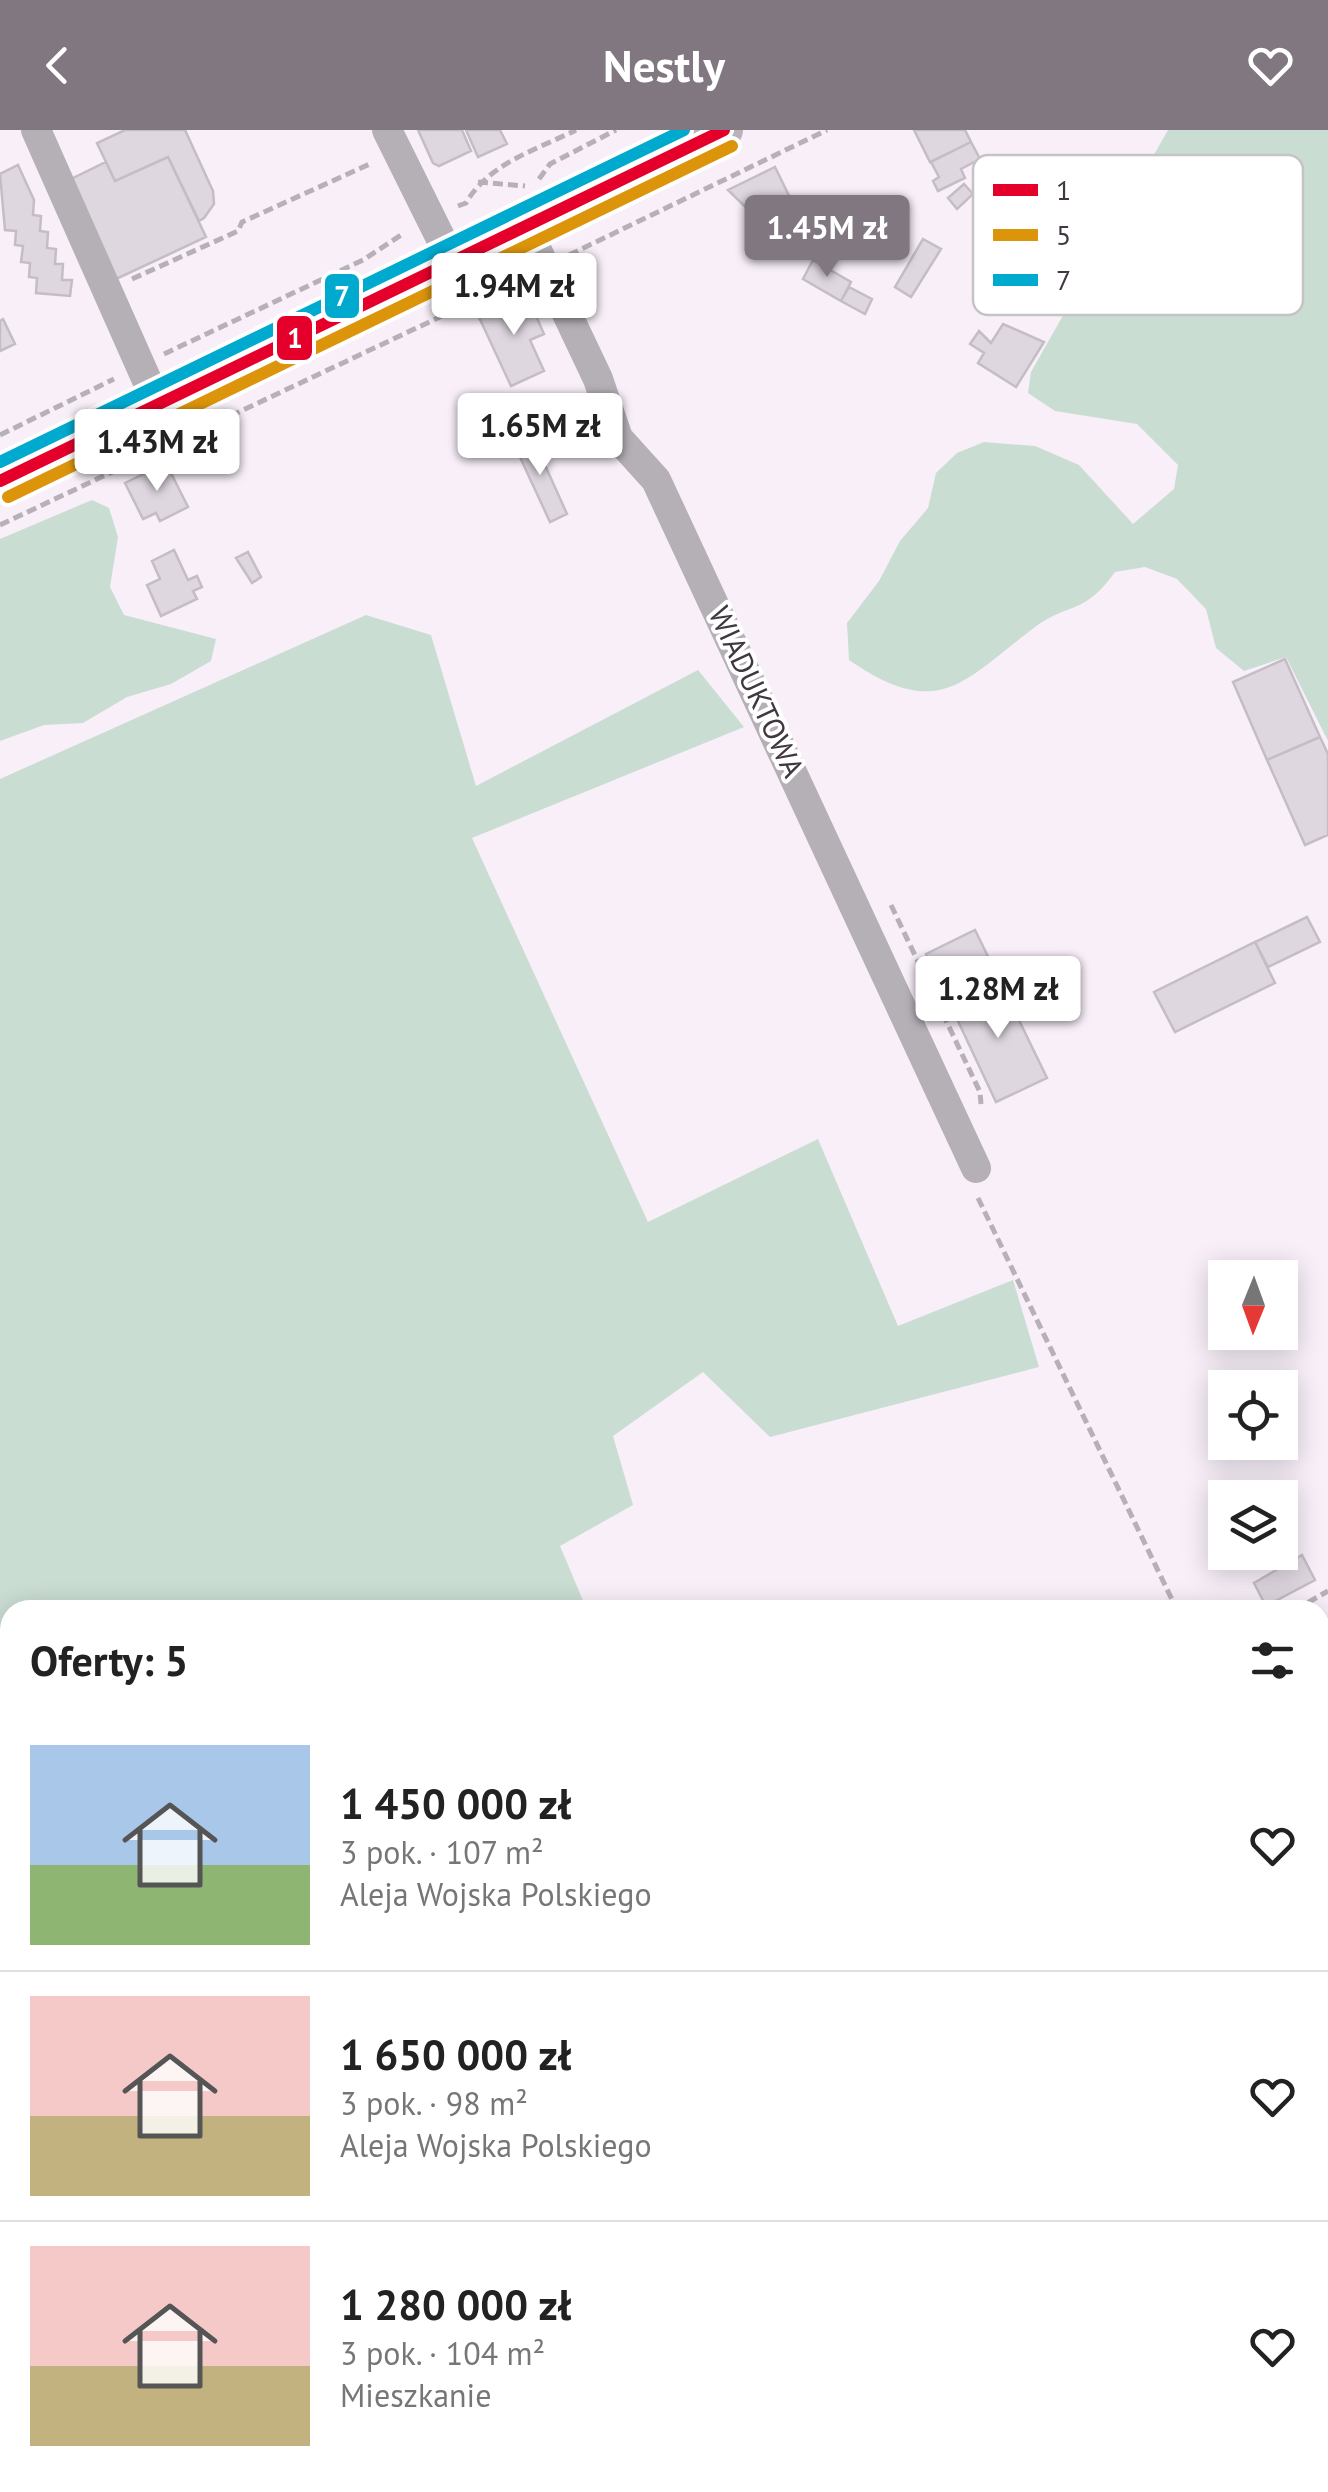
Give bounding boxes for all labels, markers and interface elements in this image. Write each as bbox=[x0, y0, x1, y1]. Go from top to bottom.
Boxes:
text: Nestly bbox=[603, 36, 725, 94]
icon: back bbox=[30, 38, 85, 93]
icon: heart bbox=[1243, 38, 1298, 93]
legend bbox=[973, 155, 1303, 315]
text: 1 bbox=[1056, 171, 1071, 208]
pin: 1.45M zł bbox=[724, 195, 930, 280]
text: 1.45M zł bbox=[767, 206, 887, 248]
text: 5 bbox=[1056, 216, 1071, 253]
pin: 1.94M zł bbox=[411, 253, 617, 338]
text: 7 bbox=[1056, 261, 1071, 298]
text: 1.94M zł bbox=[454, 264, 574, 306]
line badge: 7 bbox=[323, 272, 361, 320]
text: 7 bbox=[334, 277, 350, 314]
line badge: 1 bbox=[275, 314, 314, 362]
text: 1 bbox=[287, 319, 303, 356]
pin: 1.65M zł bbox=[437, 393, 643, 478]
text: 1.65M zł bbox=[480, 404, 600, 446]
pin: 1.43M zł bbox=[54, 409, 260, 494]
text: 1.43M zł bbox=[97, 420, 217, 462]
street label: WIADUKTOWA bbox=[701, 600, 814, 784]
pin: 1.28M zł bbox=[895, 956, 1101, 1041]
text: 1.28M zł bbox=[938, 967, 1058, 1009]
north arrow bbox=[1208, 1260, 1298, 1350]
map controls bbox=[1208, 1260, 1298, 1570]
button: locate bbox=[1208, 1370, 1298, 1460]
button: layers bbox=[1208, 1480, 1298, 1570]
text: Oferty: 5 bbox=[30, 1633, 188, 1688]
icon: filters bbox=[1245, 1633, 1300, 1688]
text: 1 450 000 zł bbox=[340, 1776, 571, 1831]
icon: home bbox=[110, 1785, 230, 1905]
icon: heart bbox=[1245, 1818, 1300, 1873]
text: 3 pok. · 107 m² bbox=[340, 1831, 544, 1873]
text: Aleja Wojska Polskiego bbox=[340, 1873, 652, 1915]
text: 1 650 000 zł bbox=[340, 2027, 571, 2082]
icon: home bbox=[110, 2036, 230, 2156]
icon: heart bbox=[1245, 2069, 1300, 2124]
text: 3 pok. · 98 m² bbox=[340, 2082, 528, 2124]
text: Aleja Wojska Polskiego bbox=[340, 2124, 652, 2166]
text: 1 280 000 zł bbox=[340, 2277, 571, 2332]
icon: home bbox=[110, 2286, 230, 2406]
icon: heart bbox=[1245, 2319, 1300, 2374]
text: 3 pok. · 104 m² bbox=[340, 2332, 545, 2374]
text: Mieszkanie bbox=[340, 2374, 491, 2416]

